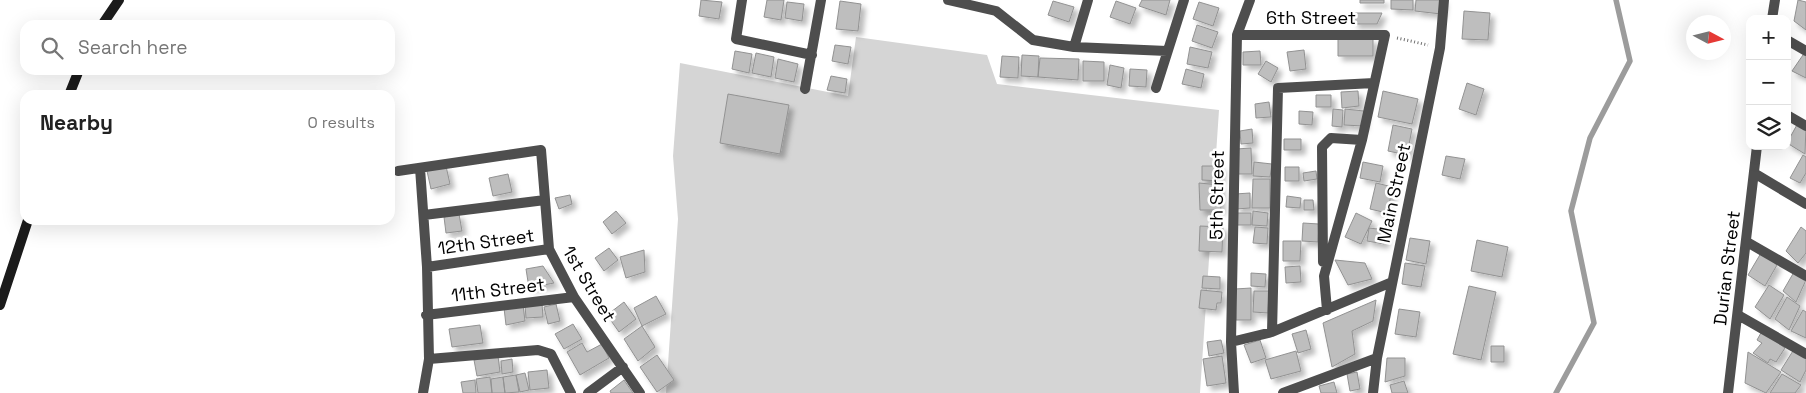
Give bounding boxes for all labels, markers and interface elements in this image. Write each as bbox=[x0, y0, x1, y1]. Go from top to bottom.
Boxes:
street label: 6th Street bbox=[1266, 6, 1356, 29]
north arrow bbox=[1686, 15, 1731, 60]
map controls bbox=[1746, 15, 1791, 150]
button: + bbox=[1746, 15, 1791, 60]
search box bbox=[20, 20, 395, 75]
icon: search bbox=[38, 34, 66, 62]
text: Search here bbox=[78, 35, 188, 60]
button: − bbox=[1746, 60, 1791, 105]
button: layers bbox=[1746, 105, 1791, 150]
text: Nearby bbox=[40, 109, 113, 136]
text: 0 results bbox=[307, 112, 375, 133]
street label: Main Street bbox=[1372, 141, 1415, 245]
street label: 5th Street bbox=[1204, 150, 1229, 240]
street label: Durian Street bbox=[1708, 209, 1745, 326]
street label: 12th Street bbox=[436, 223, 536, 260]
street label: 1st Street bbox=[558, 242, 621, 326]
street label: 11th Street bbox=[450, 272, 546, 307]

